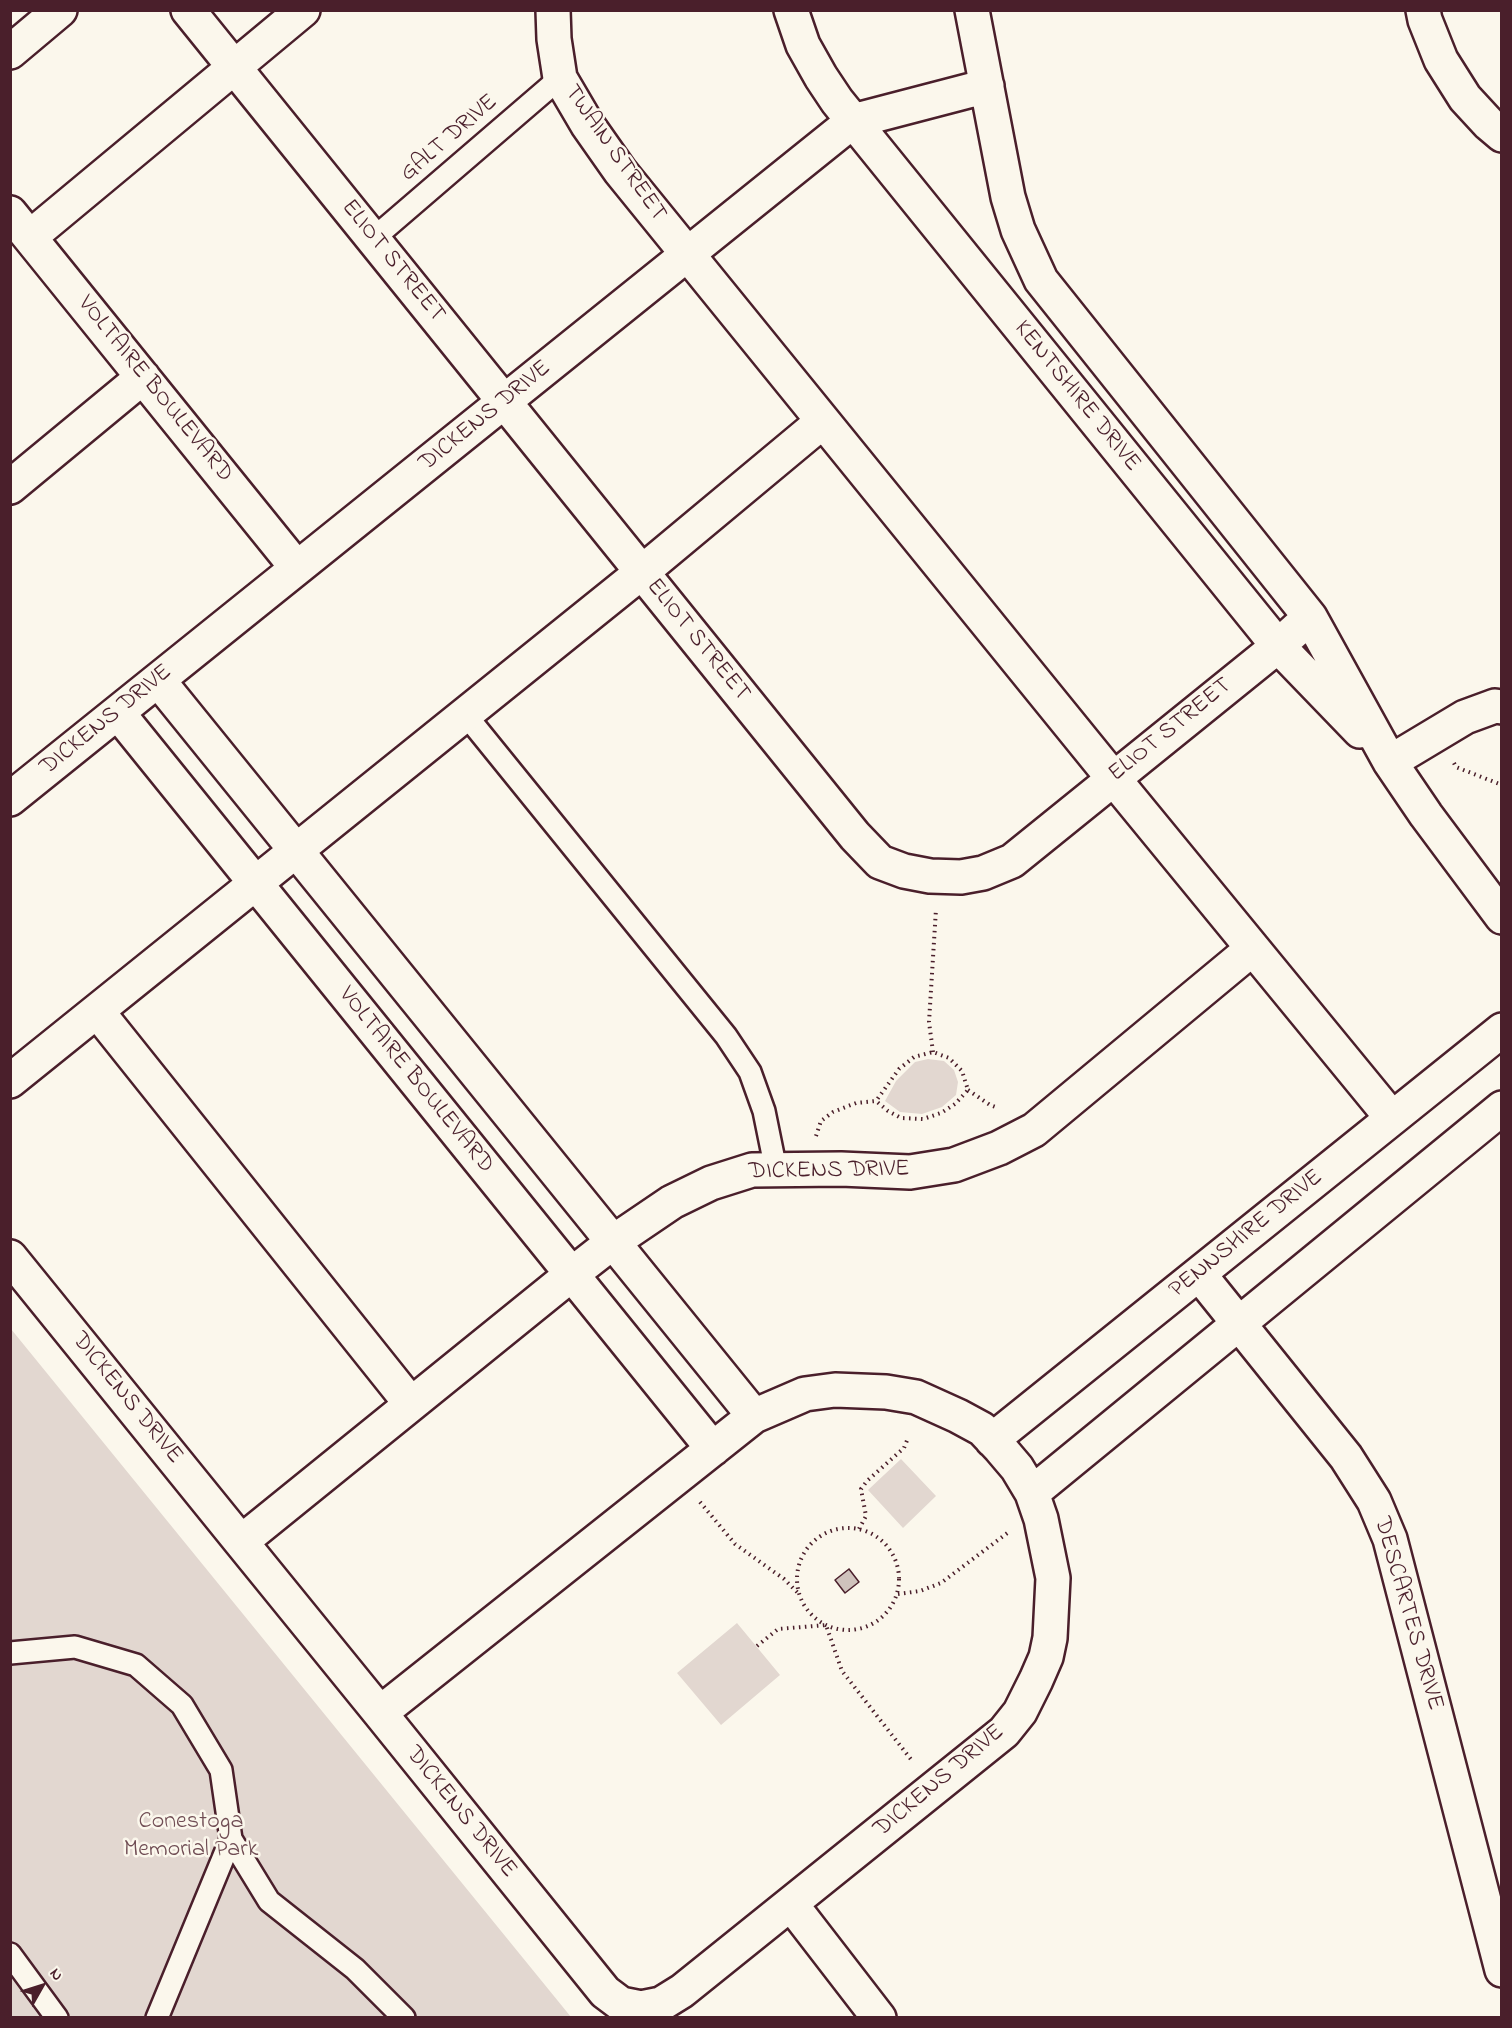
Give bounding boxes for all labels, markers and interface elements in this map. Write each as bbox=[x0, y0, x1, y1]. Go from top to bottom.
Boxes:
street label: TWAIN STREET bbox=[556, 80, 672, 228]
street label: GALT DRIVE bbox=[396, 89, 504, 189]
street label: ELIOT STREET bbox=[334, 195, 450, 329]
street label: VOLTAIRE BOULEVARD bbox=[70, 291, 238, 489]
street label: KENTSHIRE DRIVE bbox=[1006, 316, 1146, 478]
street label: DICKENS DRIVE bbox=[414, 355, 558, 479]
street label: ELIOT STREET bbox=[639, 574, 755, 708]
street label: DICKENS DRIVE bbox=[35, 659, 179, 783]
street label: ELIOT STREET bbox=[1104, 673, 1238, 789]
street label: VOLTAIRE BOULEVARD bbox=[331, 982, 499, 1180]
street label: DICKENS DRIVE bbox=[748, 1156, 910, 1188]
street label: PENNSHIRE DRIVE bbox=[1164, 1164, 1330, 1306]
street label: DICKENS DRIVE bbox=[64, 1327, 188, 1471]
street label: DESCARTES DRIVE bbox=[1366, 1514, 1448, 1714]
street label: DICKENS DRIVE bbox=[869, 1719, 1011, 1845]
street label: DICKENS DRIVE bbox=[398, 1741, 522, 1885]
park label: Conestoga Memorial Park bbox=[124, 1809, 258, 1865]
north arrow bbox=[12, 1956, 72, 2016]
text: N bbox=[43, 1963, 69, 1986]

